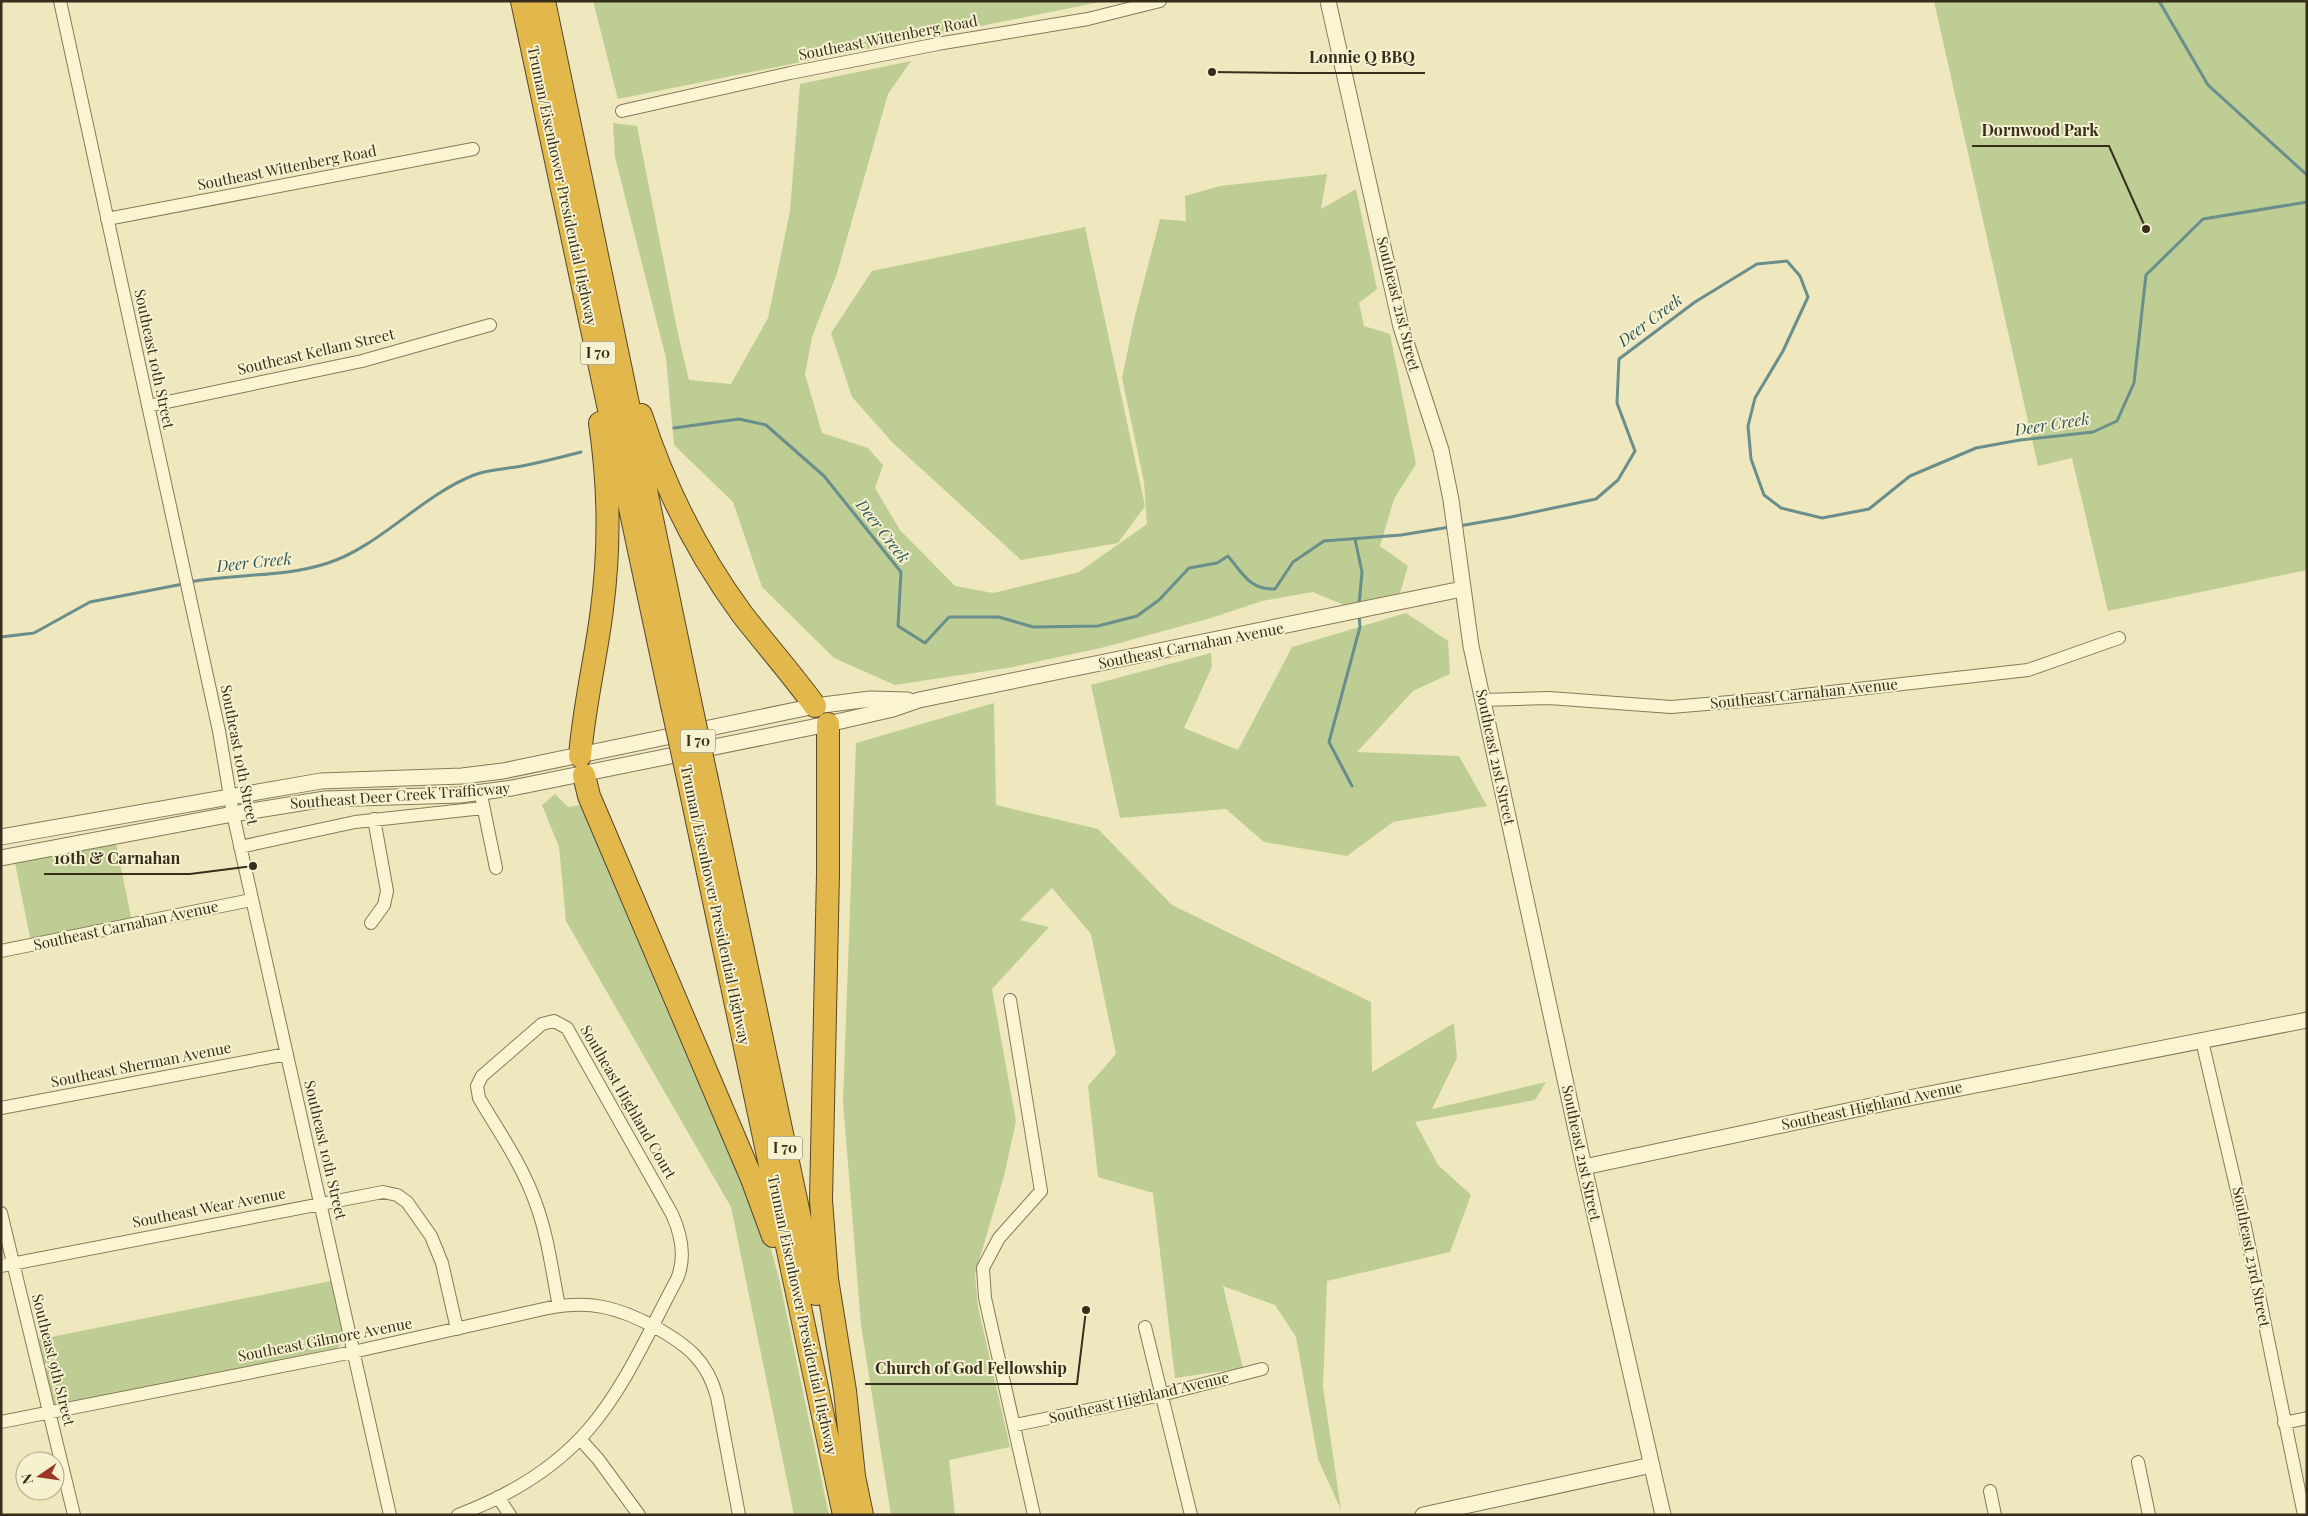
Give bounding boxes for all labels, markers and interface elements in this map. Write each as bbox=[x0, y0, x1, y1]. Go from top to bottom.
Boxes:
street label: Southeast Wittenberg Road bbox=[797, 10, 979, 64]
callout: Lonnie Q BBQ bbox=[1299, 42, 1425, 73]
street label: Truman/Eisenhower Presidential Highway bbox=[523, 44, 603, 328]
text: Lonnie Q BBQ bbox=[1309, 46, 1415, 67]
callout: Dornwood Park bbox=[1972, 115, 2109, 146]
text: Dornwood Park bbox=[1981, 119, 2099, 140]
street label: Southeast Wittenberg Road bbox=[196, 140, 378, 194]
street label: Southeast 21st Street bbox=[1373, 234, 1426, 374]
street label: Southeast 10th Street bbox=[130, 287, 180, 431]
water label: Deer Creek bbox=[1612, 289, 1686, 351]
street label: Southeast Kellam Street bbox=[235, 323, 397, 379]
road number: I 70 bbox=[580, 342, 616, 364]
water label: Deer Creek bbox=[2012, 407, 2091, 440]
water label: Deer Creek bbox=[851, 494, 915, 567]
water label: Deer Creek bbox=[214, 547, 293, 576]
street label: Southeast Carnahan Avenue bbox=[1096, 617, 1285, 673]
street label: Southeast Carnahan Avenue bbox=[1709, 673, 1899, 713]
street label: Southeast 10th Street bbox=[217, 683, 264, 827]
street label: Southeast 21st Street bbox=[1472, 687, 1520, 827]
road number: I 70 bbox=[680, 729, 716, 752]
street label: Truman/Eisenhower Presidential Highway bbox=[676, 763, 756, 1047]
street label: Southeast Deer Creek Trafficway bbox=[289, 777, 511, 813]
callout: 10th & Carnahan bbox=[44, 843, 190, 874]
text: 10th & Carnahan bbox=[54, 847, 180, 868]
street label: Southeast Carnahan Avenue bbox=[31, 896, 220, 954]
street label: Southeast Highland Court bbox=[577, 1021, 682, 1183]
street label: Southeast Sherman Avenue bbox=[49, 1037, 233, 1091]
street label: Southeast Highland Avenue bbox=[1780, 1076, 1964, 1134]
street label: Southeast 10th Street bbox=[300, 1078, 352, 1222]
street label: Southeast 21st Street bbox=[1558, 1083, 1606, 1223]
road number: I 70 bbox=[768, 1136, 802, 1160]
street label: Truman/Eisenhower Presidential Highway bbox=[763, 1173, 843, 1457]
street label: Southeast Wear Avenue bbox=[130, 1182, 287, 1232]
street label: Southeast 23rd Street bbox=[2229, 1185, 2276, 1329]
street label: Southeast 9th Street bbox=[28, 1292, 80, 1429]
street label: Southeast Gilmore Avenue bbox=[236, 1312, 414, 1366]
callout: Church of God Fellowship bbox=[865, 1353, 1077, 1384]
text: Church of God Fellowship bbox=[875, 1357, 1067, 1378]
street label: Southeast Highland Avenue bbox=[1047, 1367, 1231, 1428]
north arrow bbox=[15, 1451, 65, 1501]
text: N bbox=[16, 1472, 37, 1486]

